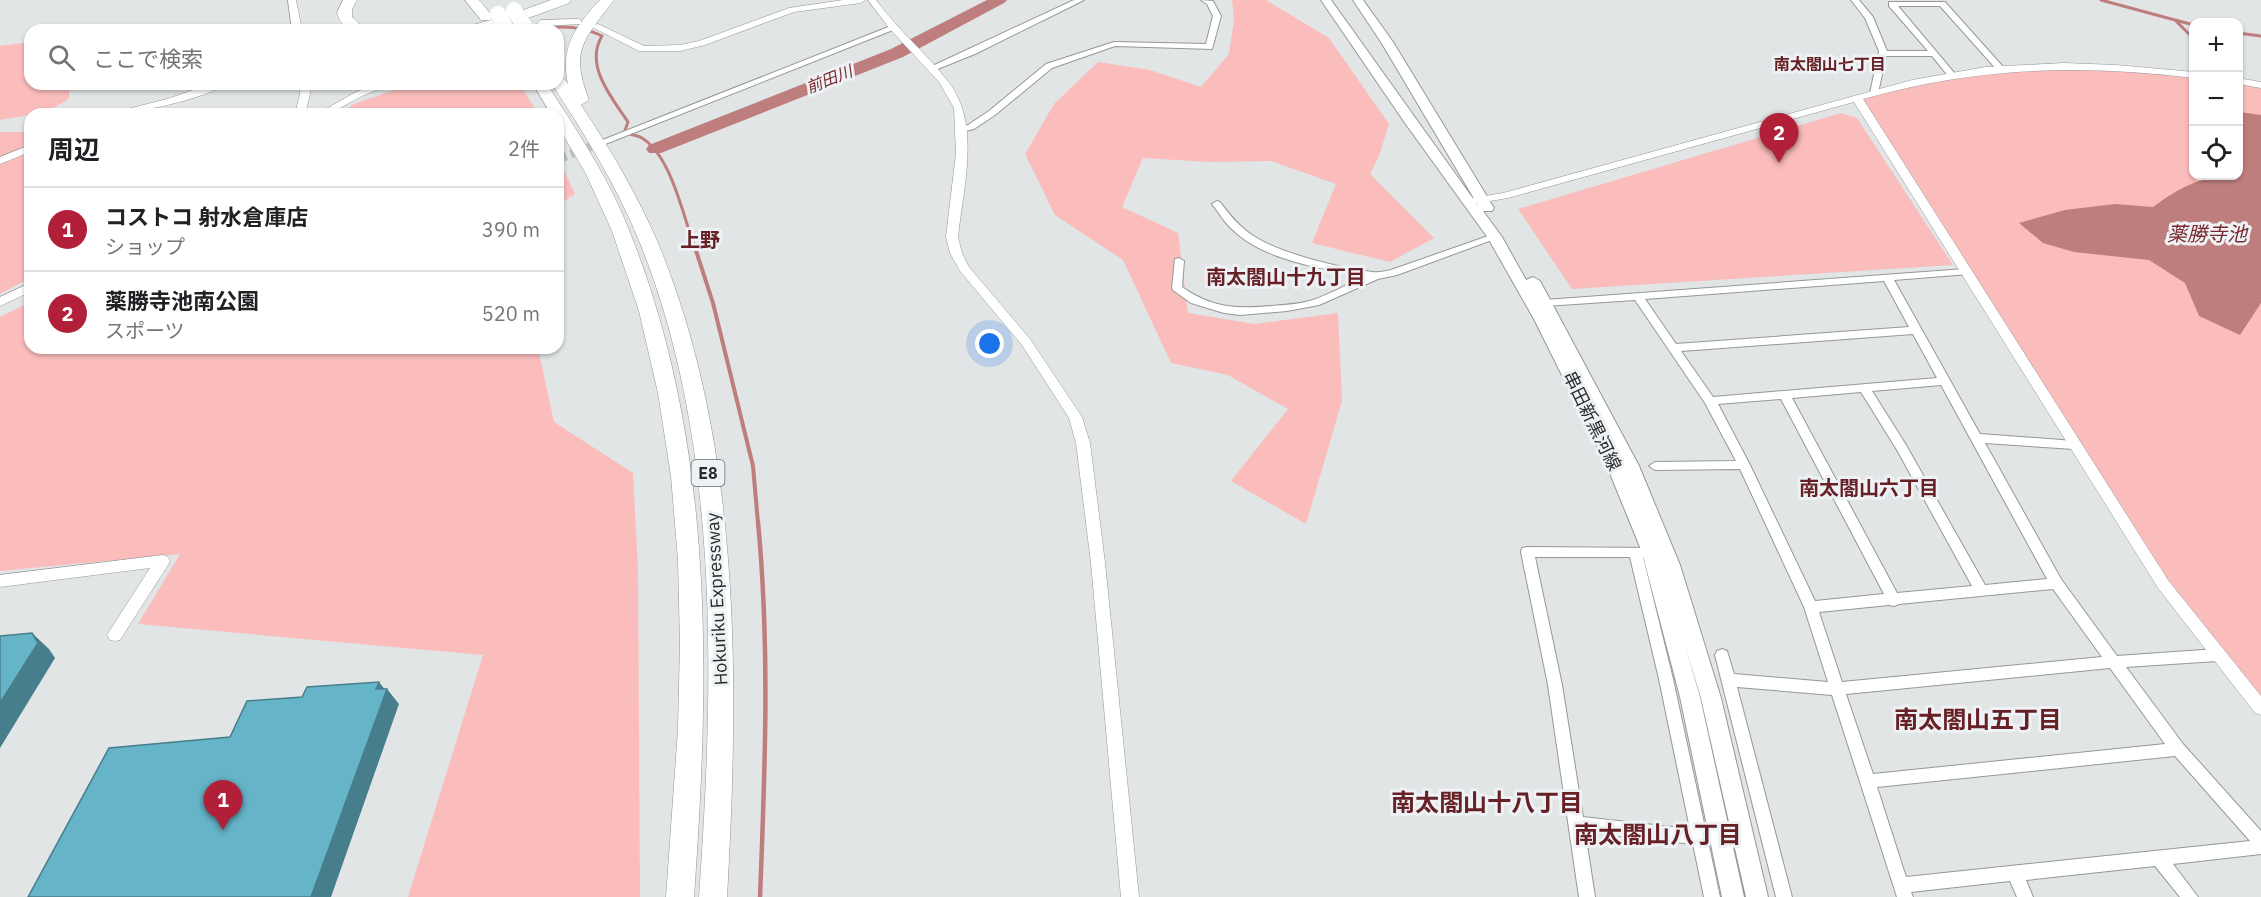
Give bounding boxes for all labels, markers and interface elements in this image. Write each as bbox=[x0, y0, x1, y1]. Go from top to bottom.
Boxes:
map controls bbox=[2189, 18, 2243, 180]
button: + bbox=[2189, 18, 2243, 72]
search box bbox=[24, 24, 564, 90]
icon: search bbox=[45, 41, 78, 74]
text: ここで検索 bbox=[93, 44, 203, 73]
district label: 南太閤山七丁目 bbox=[1774, 54, 1886, 74]
water label: 前田川 bbox=[803, 60, 857, 97]
button: − bbox=[2189, 72, 2243, 126]
pin: 2 bbox=[1760, 114, 1798, 163]
button: locate bbox=[2189, 126, 2243, 180]
text: 周辺 bbox=[48, 132, 100, 166]
text: 2件 bbox=[508, 135, 540, 162]
text: コストコ 射水倉庫店 bbox=[105, 202, 308, 231]
text: 1 bbox=[62, 216, 74, 243]
text: 390 m bbox=[482, 216, 540, 243]
water label: 薬勝寺池 bbox=[2167, 220, 2249, 247]
district label: 上野 bbox=[680, 226, 720, 253]
text: ショップ bbox=[105, 233, 185, 260]
district label: 南太閤山十九丁目 bbox=[1206, 263, 1366, 290]
text: 薬勝寺池南公園 bbox=[105, 286, 259, 315]
text: 2 bbox=[62, 300, 74, 327]
text: 520 m bbox=[482, 300, 540, 327]
text: スポーツ bbox=[105, 317, 185, 344]
your location bbox=[975, 329, 1004, 358]
street label: 串田新黒河線 bbox=[1558, 367, 1626, 474]
road number: E8 bbox=[692, 460, 724, 486]
district label: 南太閤山六丁目 bbox=[1799, 474, 1939, 501]
street label: Hokuriku Expressway bbox=[700, 512, 733, 686]
district label: 南太閤山五丁目 bbox=[1894, 703, 2062, 735]
pin: 1 bbox=[204, 780, 242, 830]
district label: 南太閤山十八丁目 bbox=[1391, 786, 1583, 818]
district label: 南太閤山八丁目 bbox=[1574, 818, 1742, 850]

